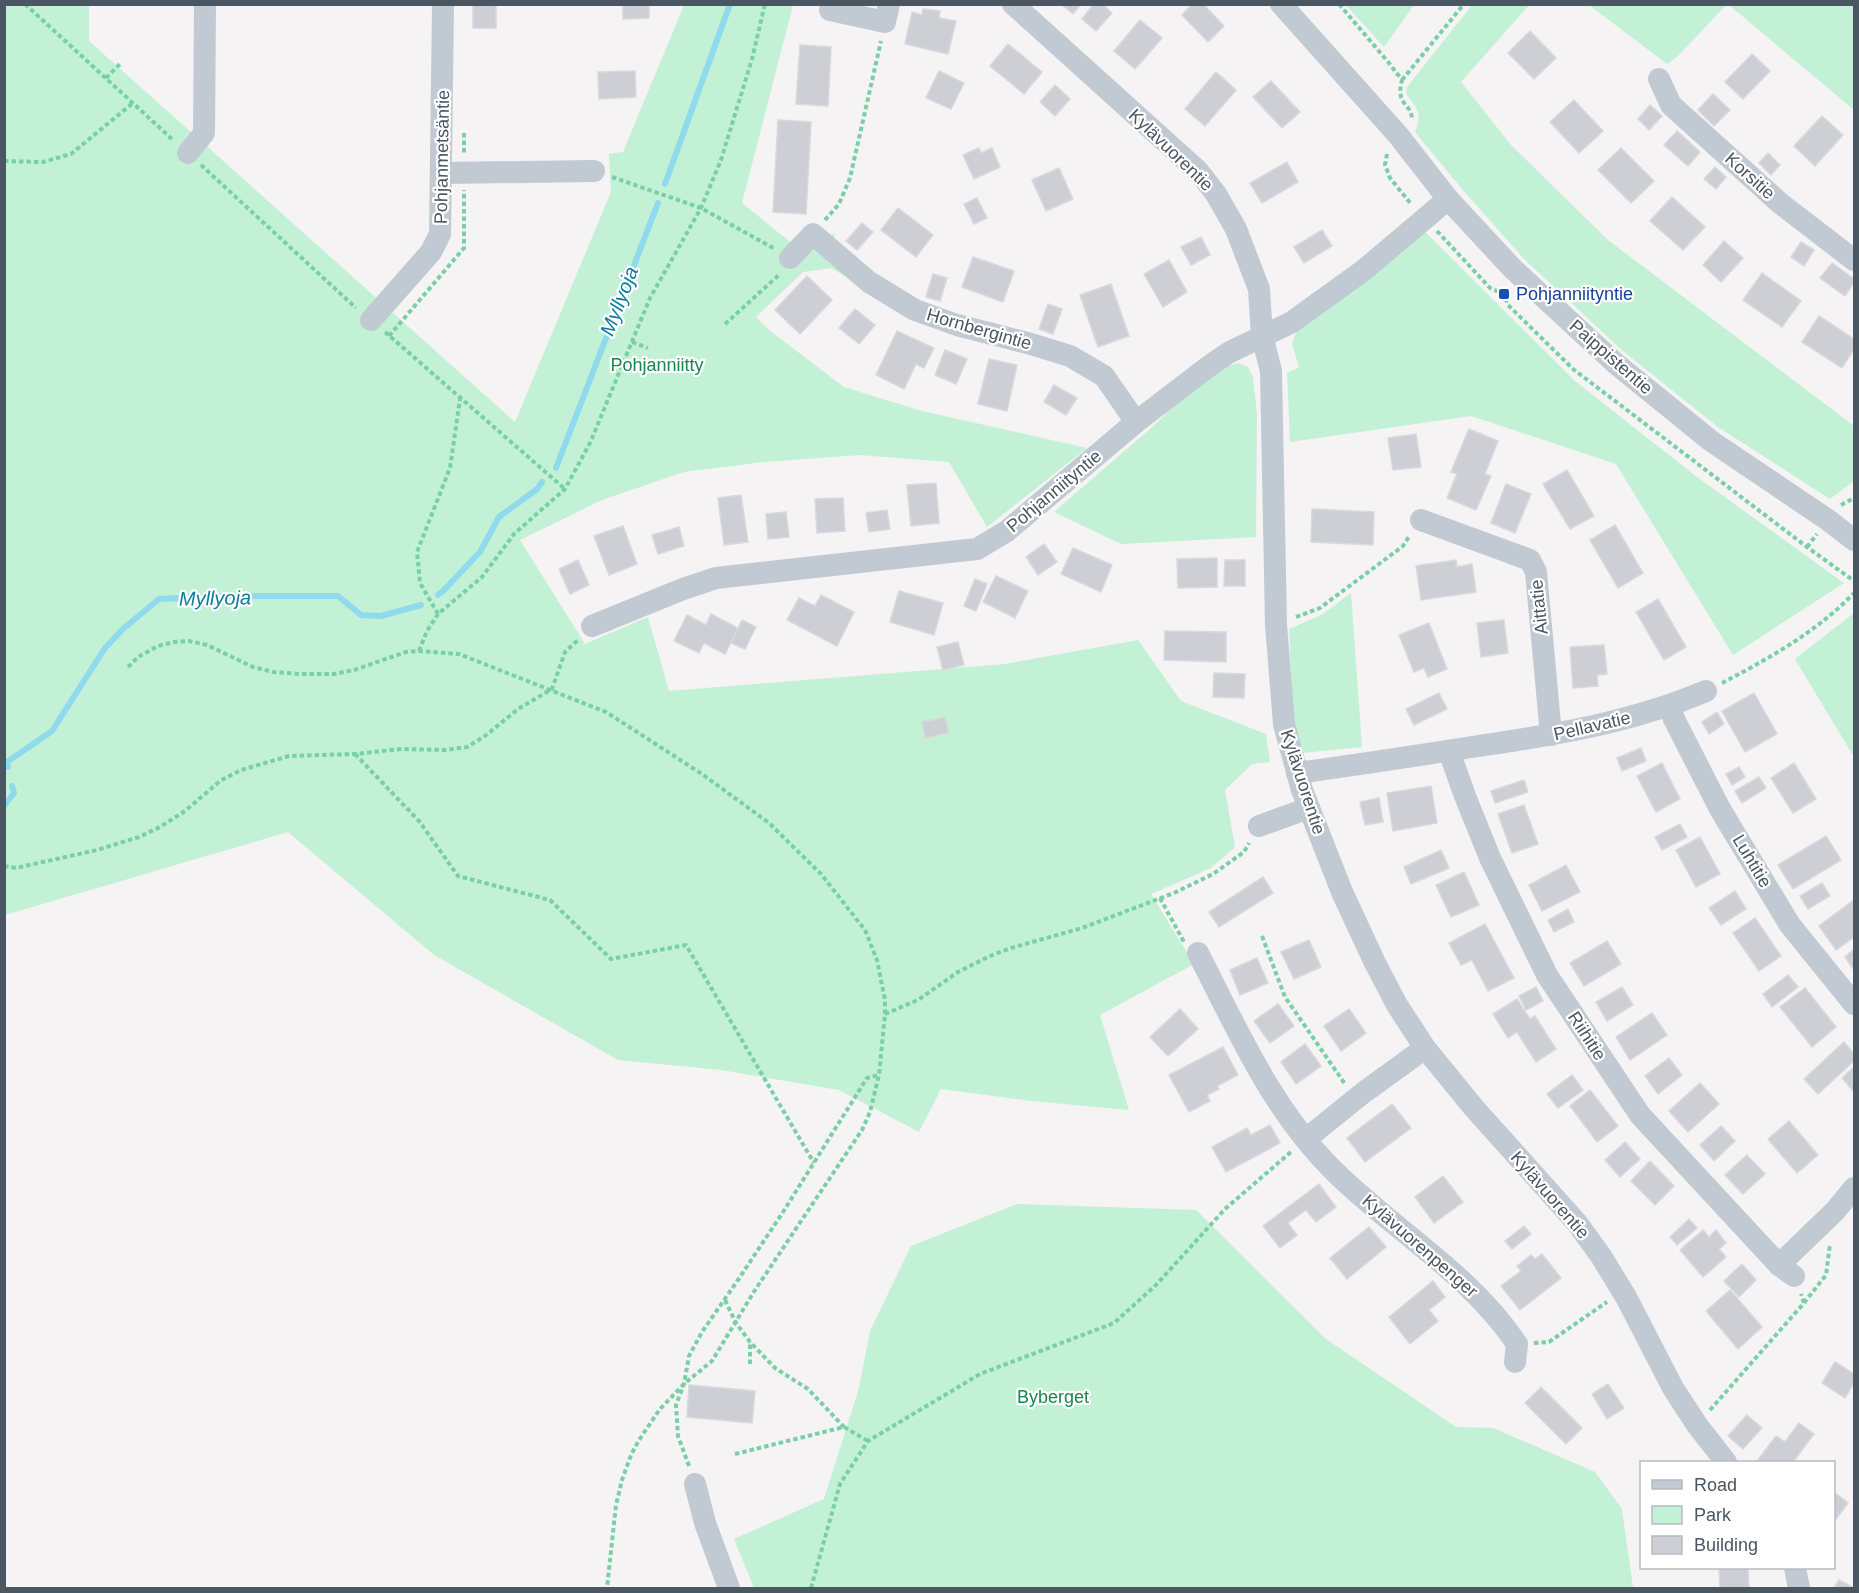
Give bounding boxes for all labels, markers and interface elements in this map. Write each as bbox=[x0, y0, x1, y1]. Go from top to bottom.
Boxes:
street label: Pohjanmetsäntie bbox=[431, 90, 453, 224]
street label: Kylävuorentie bbox=[1125, 105, 1217, 195]
street label: Korsitie bbox=[1721, 148, 1779, 204]
water label: Myllyoja bbox=[596, 263, 642, 339]
place label: Pohjanniityntie bbox=[1516, 284, 1633, 304]
marker: Pohjanniityntie bbox=[1497, 287, 1511, 301]
street label: Hornbergintie bbox=[924, 304, 1034, 354]
street label: Paippistentie bbox=[1566, 316, 1656, 398]
park label: Pohjanniitty bbox=[610, 355, 704, 375]
street label: Pohjanniityntie bbox=[1003, 446, 1105, 536]
street label: Aittatie bbox=[1526, 579, 1552, 635]
water label: Myllyoja bbox=[179, 586, 251, 610]
street label: Pellavatie bbox=[1552, 707, 1632, 745]
street label: Kylävuorentie bbox=[1277, 727, 1329, 837]
street label: Luhtitie bbox=[1728, 831, 1776, 891]
street label: Riihitie bbox=[1564, 1008, 1610, 1064]
street label: Kylävuorentie bbox=[1507, 1147, 1593, 1243]
street label: Kylävuorenpenger bbox=[1358, 1191, 1482, 1301]
park label: Byberget bbox=[1017, 1387, 1089, 1407]
legend bbox=[1640, 1461, 1835, 1569]
text: Road bbox=[1694, 1475, 1737, 1495]
text: Park bbox=[1694, 1505, 1732, 1525]
text: Building bbox=[1694, 1535, 1758, 1555]

